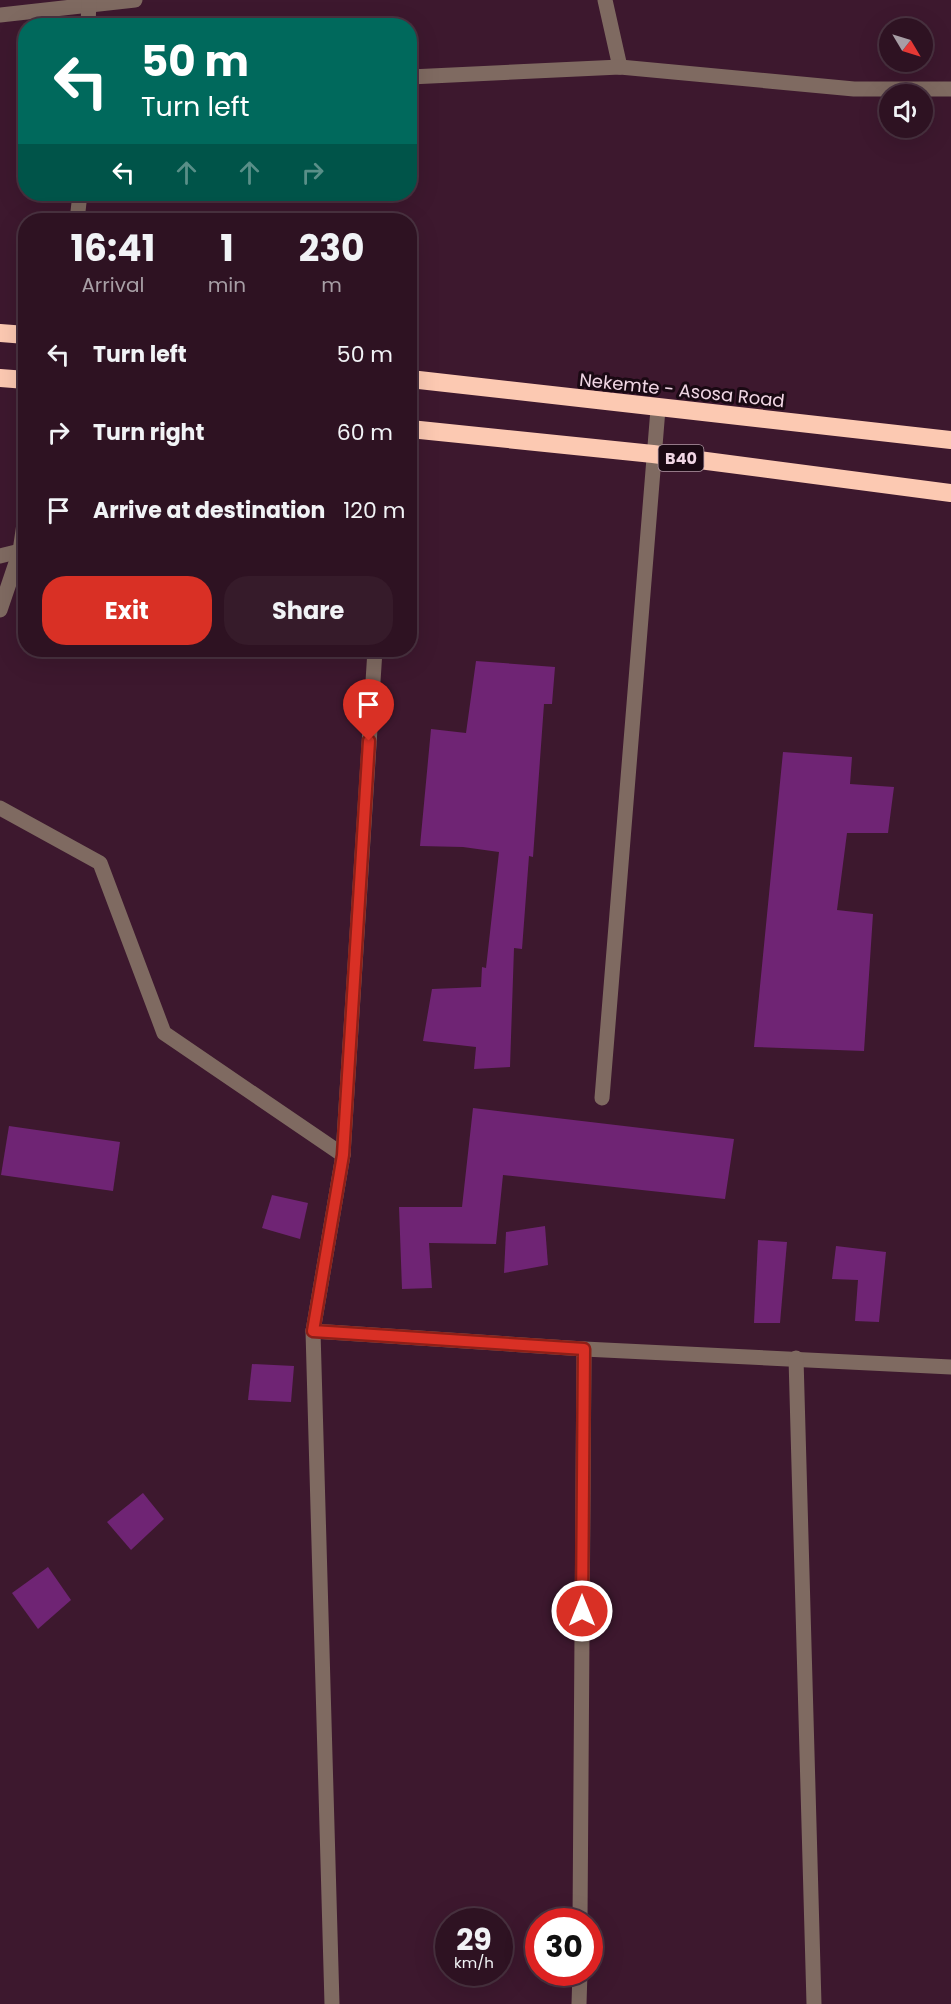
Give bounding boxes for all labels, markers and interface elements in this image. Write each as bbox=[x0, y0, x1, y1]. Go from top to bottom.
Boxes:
north arrow bbox=[879, 18, 933, 72]
map controls bbox=[879, 18, 933, 138]
text: 50 m bbox=[141, 32, 249, 91]
icon: left bbox=[42, 42, 120, 120]
button: sound bbox=[879, 84, 933, 138]
text: Turn left bbox=[141, 88, 250, 125]
icon: left bbox=[107, 156, 140, 189]
icon: ahead bbox=[170, 156, 203, 189]
icon: ahead bbox=[233, 156, 266, 189]
icon: right bbox=[296, 156, 329, 189]
text: 16:41 bbox=[71, 223, 155, 274]
text: 1 bbox=[220, 223, 234, 274]
text: 230 bbox=[299, 223, 364, 274]
text: Arrival bbox=[81, 271, 144, 299]
text: min bbox=[208, 271, 246, 299]
text: m bbox=[321, 271, 342, 299]
icon: left bbox=[42, 338, 75, 371]
text: Turn left bbox=[93, 339, 187, 370]
text: 50 m bbox=[337, 339, 393, 370]
street label: Nekemte - Asosa Road bbox=[578, 367, 786, 413]
icon: right bbox=[42, 416, 75, 449]
text: Turn right bbox=[93, 417, 204, 448]
text: 60 m bbox=[337, 417, 393, 448]
road number: B40 bbox=[658, 445, 704, 471]
icon: arrive bbox=[42, 494, 75, 527]
text: Arrive at destination bbox=[93, 495, 325, 526]
text: 120 m bbox=[343, 495, 405, 526]
button: Exit bbox=[42, 576, 212, 645]
button: Share bbox=[224, 576, 393, 645]
pin bbox=[343, 679, 394, 741]
icon: arrive bbox=[352, 688, 385, 721]
position arrow bbox=[550, 1579, 614, 1643]
speed limit sign: 30 bbox=[525, 1908, 603, 1986]
text: 29 bbox=[456, 1918, 492, 1961]
text: km/h bbox=[454, 1952, 494, 1973]

